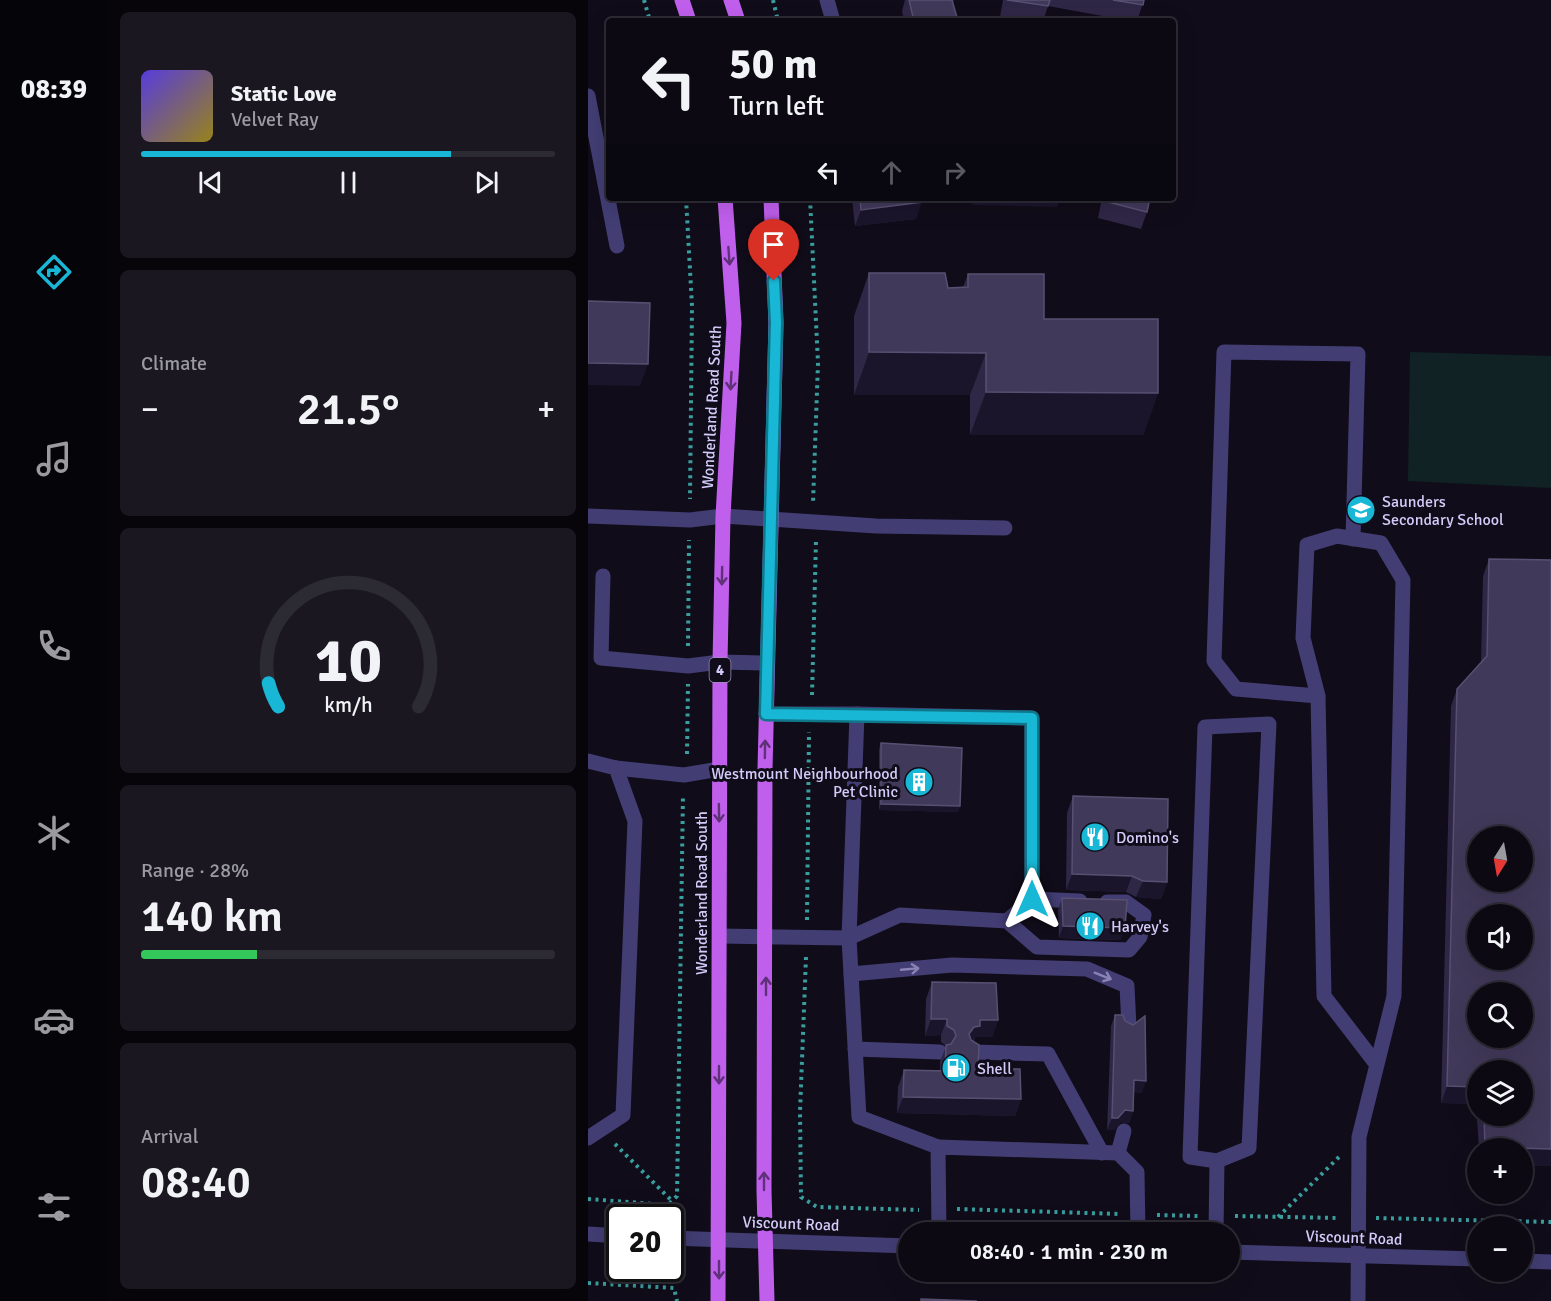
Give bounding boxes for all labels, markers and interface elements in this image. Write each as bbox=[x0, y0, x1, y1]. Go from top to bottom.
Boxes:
text: 50 m bbox=[729, 39, 818, 90]
icon: left bbox=[630, 42, 708, 120]
text: 08:39 bbox=[21, 73, 87, 106]
text: Static Love bbox=[231, 80, 337, 107]
text: Turn left bbox=[729, 90, 824, 123]
text: Velvet Ray bbox=[231, 107, 319, 132]
icon: left bbox=[812, 156, 845, 189]
icon: ahead bbox=[875, 156, 908, 189]
icon: right bbox=[938, 156, 971, 189]
icon: previous bbox=[194, 166, 227, 199]
icon: pause bbox=[332, 166, 365, 199]
icon: next bbox=[470, 166, 503, 199]
pin bbox=[748, 219, 799, 281]
icon: arrive bbox=[757, 228, 790, 261]
one-way arrow bbox=[724, 246, 735, 266]
icon: directions bbox=[33, 251, 75, 293]
street label: Wonderland Road South bbox=[698, 325, 726, 489]
text: Climate bbox=[141, 351, 207, 376]
one-way arrow bbox=[725, 371, 736, 391]
text: 21.5° bbox=[297, 382, 399, 437]
text: − bbox=[141, 389, 159, 430]
text: + bbox=[537, 389, 555, 430]
icon: music bbox=[33, 438, 75, 480]
place label: Saunders Secondary School bbox=[1382, 492, 1504, 530]
school or university icon: Saunders Secondary School bbox=[1345, 494, 1377, 526]
one-way arrow bbox=[716, 566, 728, 586]
text: 10 bbox=[314, 623, 382, 700]
icon: phone bbox=[33, 625, 75, 667]
road number: 4 bbox=[710, 658, 730, 682]
text: km/h bbox=[324, 693, 372, 719]
one-way arrow bbox=[759, 740, 771, 760]
place label: Westmount Neighbourhood Pet Clinic bbox=[711, 764, 898, 802]
building icon: Westmount Neighbourhood Pet Clinic bbox=[903, 766, 935, 798]
one-way arrow bbox=[713, 803, 725, 823]
street label: Wonderland Road South bbox=[692, 811, 712, 975]
icon: climate bbox=[33, 812, 75, 854]
restaurant icon: Domino's bbox=[1079, 821, 1111, 853]
north arrow bbox=[1467, 826, 1533, 892]
map controls bbox=[1467, 826, 1533, 1282]
place label: Domino's bbox=[1116, 828, 1179, 848]
text: Range · 28% bbox=[141, 858, 249, 883]
position arrow bbox=[1000, 867, 1064, 931]
text: 140 km bbox=[141, 889, 283, 944]
button: sound bbox=[1467, 904, 1533, 970]
restaurant icon: Harvey's bbox=[1074, 910, 1106, 942]
place label: Harvey's bbox=[1111, 917, 1169, 937]
one-way arrow bbox=[899, 963, 919, 974]
one-way arrow bbox=[1093, 971, 1112, 982]
one-way arrow bbox=[760, 977, 772, 997]
button: search bbox=[1467, 982, 1533, 1048]
icon: car bbox=[33, 999, 75, 1041]
fuel station icon: Shell bbox=[940, 1052, 972, 1084]
place label: Shell bbox=[977, 1059, 1012, 1079]
button: layers bbox=[1467, 1060, 1533, 1126]
one-way arrow bbox=[713, 1065, 725, 1085]
text: Arrival bbox=[141, 1124, 199, 1149]
button: + bbox=[1467, 1138, 1533, 1204]
text: 08:40 bbox=[141, 1155, 251, 1210]
one-way arrow bbox=[758, 1172, 770, 1192]
icon: filters bbox=[33, 1186, 75, 1228]
speed limit sign: 20 bbox=[606, 1204, 684, 1282]
street label: Viscount Road bbox=[742, 1212, 840, 1236]
button: − bbox=[1467, 1216, 1533, 1282]
street label: Viscount Road bbox=[1305, 1226, 1403, 1250]
text: 08:40 · 1 min · 230 m bbox=[970, 1238, 1168, 1265]
one-way arrow bbox=[713, 1259, 725, 1279]

